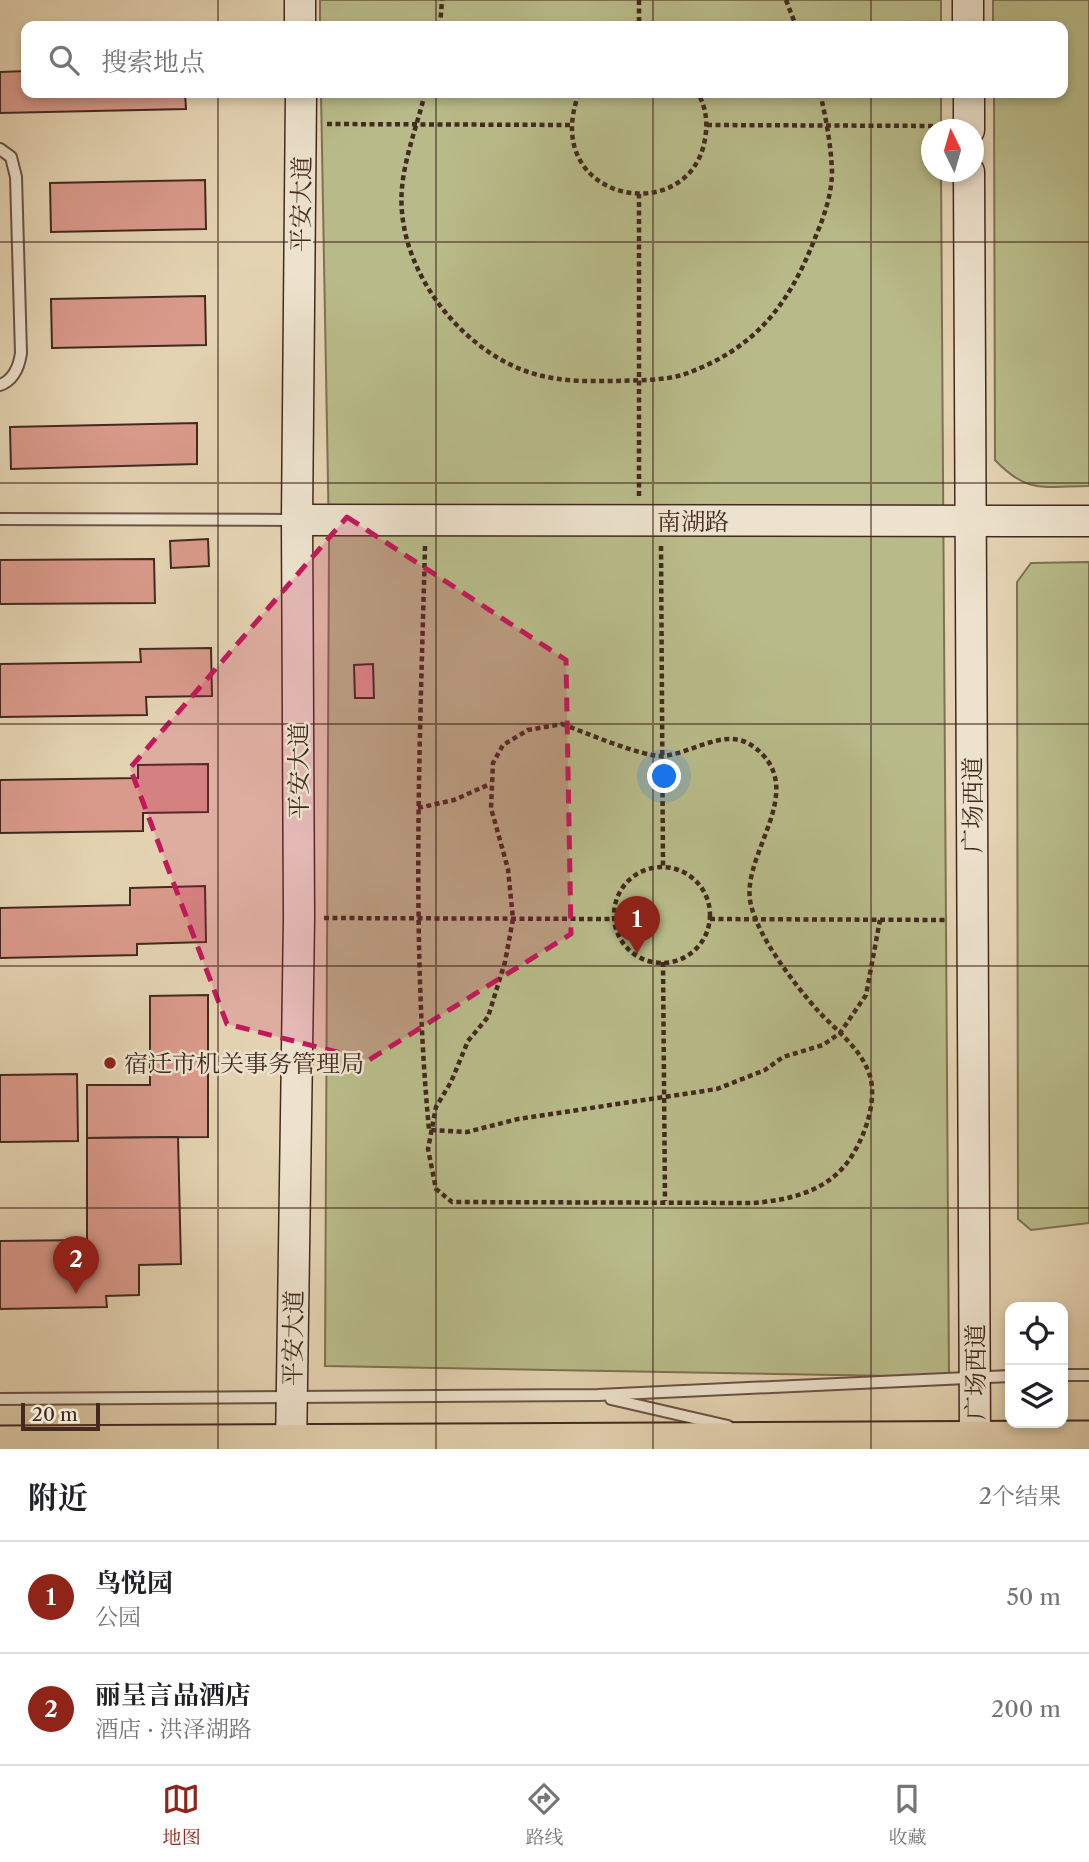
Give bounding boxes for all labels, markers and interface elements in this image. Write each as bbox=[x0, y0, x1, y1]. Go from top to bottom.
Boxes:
search box bbox=[21, 21, 1068, 98]
icon: search bbox=[45, 41, 83, 79]
text: 搜索地点 bbox=[101, 46, 205, 78]
north arrow bbox=[921, 119, 984, 182]
street label: 平安大道 bbox=[286, 156, 316, 252]
street label: 南湖路 bbox=[657, 507, 729, 536]
street label: 平安大道 bbox=[284, 723, 313, 819]
street label: 广场西道 bbox=[958, 757, 987, 853]
your location bbox=[647, 759, 681, 793]
pin: 1 bbox=[614, 896, 660, 954]
place label: 宿迁市机关事务管理局 bbox=[124, 1049, 364, 1078]
marker: 宿迁市机关事务管理局 bbox=[102, 1055, 118, 1071]
pin: 2 bbox=[53, 1236, 99, 1294]
street label: 平安大道 bbox=[278, 1290, 308, 1386]
map controls bbox=[1005, 1302, 1068, 1428]
button: locate bbox=[1005, 1302, 1068, 1365]
street label: 广场西道 bbox=[961, 1324, 990, 1420]
button: layers bbox=[1005, 1365, 1068, 1428]
scale bar bbox=[21, 1400, 100, 1432]
text: 20 m bbox=[32, 1403, 78, 1426]
text: 附近 bbox=[28, 1479, 88, 1516]
text: 2个结果 bbox=[979, 1482, 1061, 1510]
text: 鸟悦园 bbox=[95, 1567, 173, 1599]
text: 1 bbox=[46, 1583, 56, 1611]
text: 50 m bbox=[1006, 1583, 1061, 1611]
text: 公园 bbox=[95, 1603, 141, 1631]
text: 丽呈言品酒店 bbox=[95, 1679, 251, 1711]
text: 2 bbox=[44, 1695, 58, 1723]
text: 200 m bbox=[991, 1695, 1061, 1723]
text: 酒店 · 洪泽湖路 bbox=[95, 1715, 252, 1743]
tab: 地图 bbox=[162, 1780, 201, 1849]
tab: 路线 bbox=[525, 1780, 564, 1849]
tab: 收藏 bbox=[888, 1780, 927, 1849]

